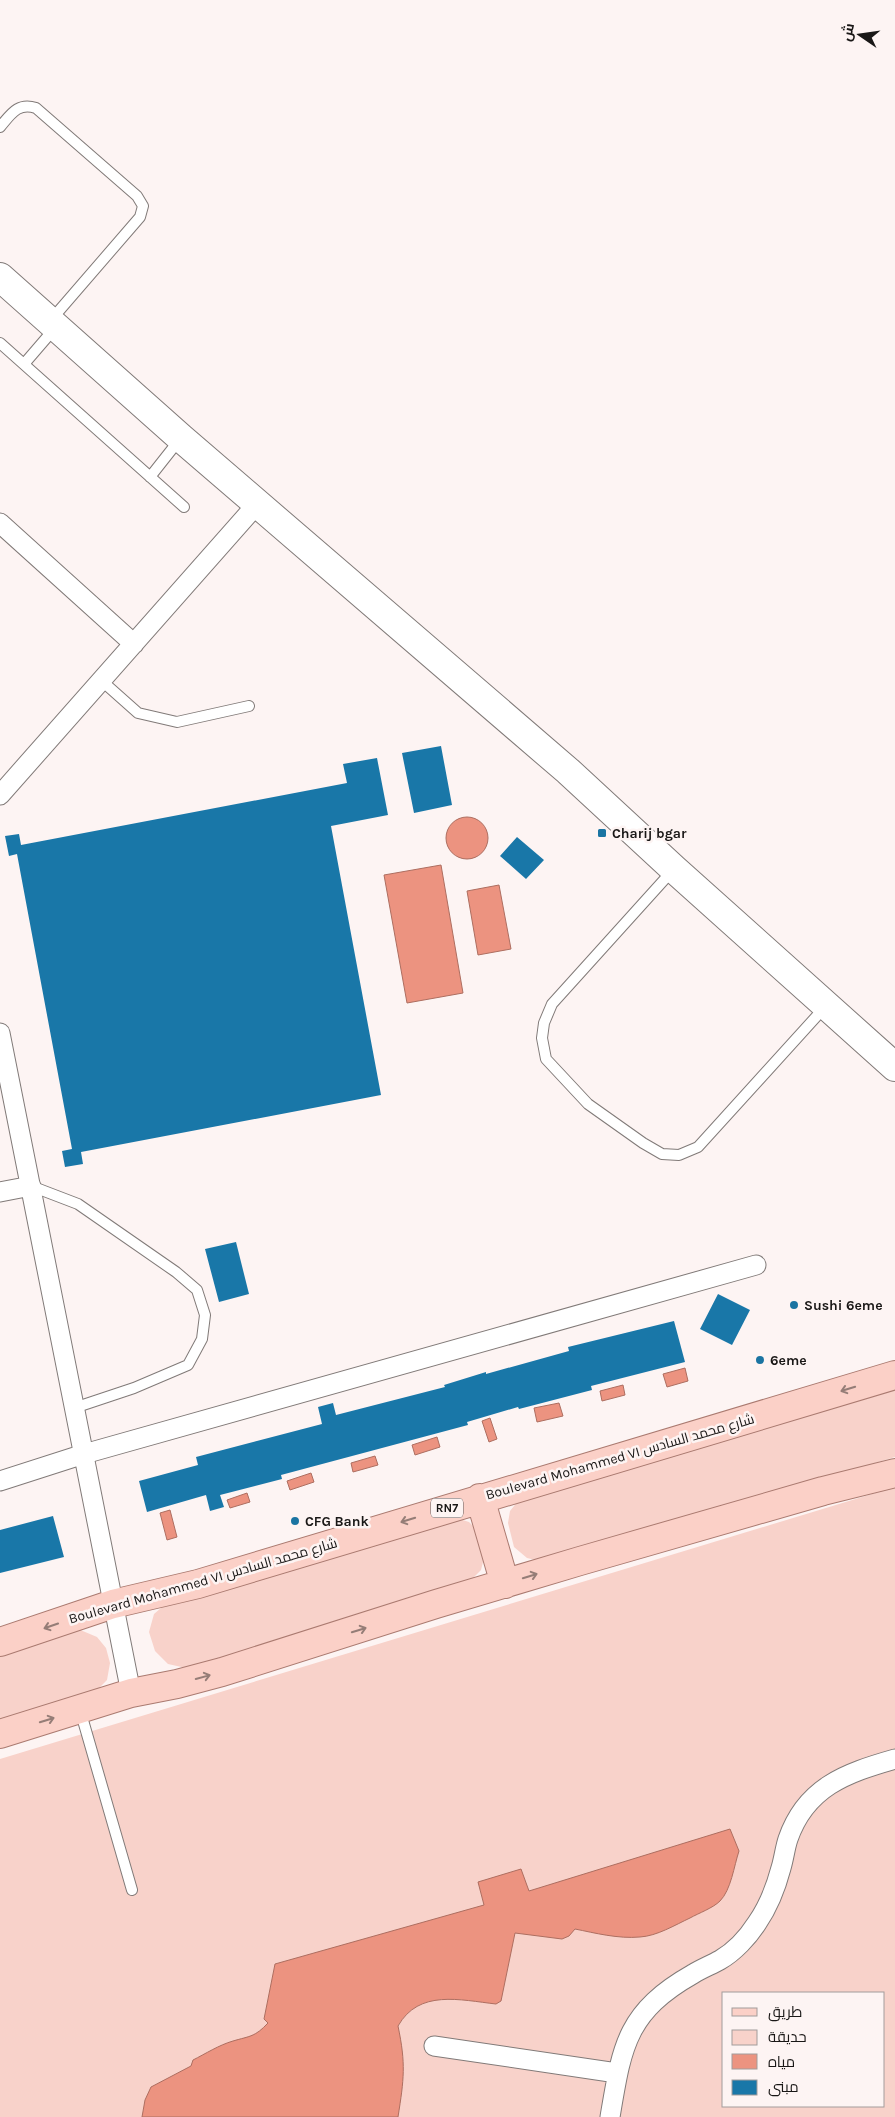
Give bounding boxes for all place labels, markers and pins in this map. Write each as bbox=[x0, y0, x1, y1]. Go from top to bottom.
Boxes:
place label: Charij bgar bbox=[612, 825, 687, 842]
marker: Charij bgar bbox=[596, 827, 608, 839]
place label: Sushi 6eme bbox=[804, 1297, 883, 1314]
marker: Sushi 6eme bbox=[788, 1299, 800, 1311]
place label: 6eme bbox=[770, 1352, 807, 1369]
marker: 6eme bbox=[754, 1354, 766, 1366]
place label: CFG Bank bbox=[305, 1513, 370, 1530]
marker: CFG Bank bbox=[289, 1515, 301, 1527]

